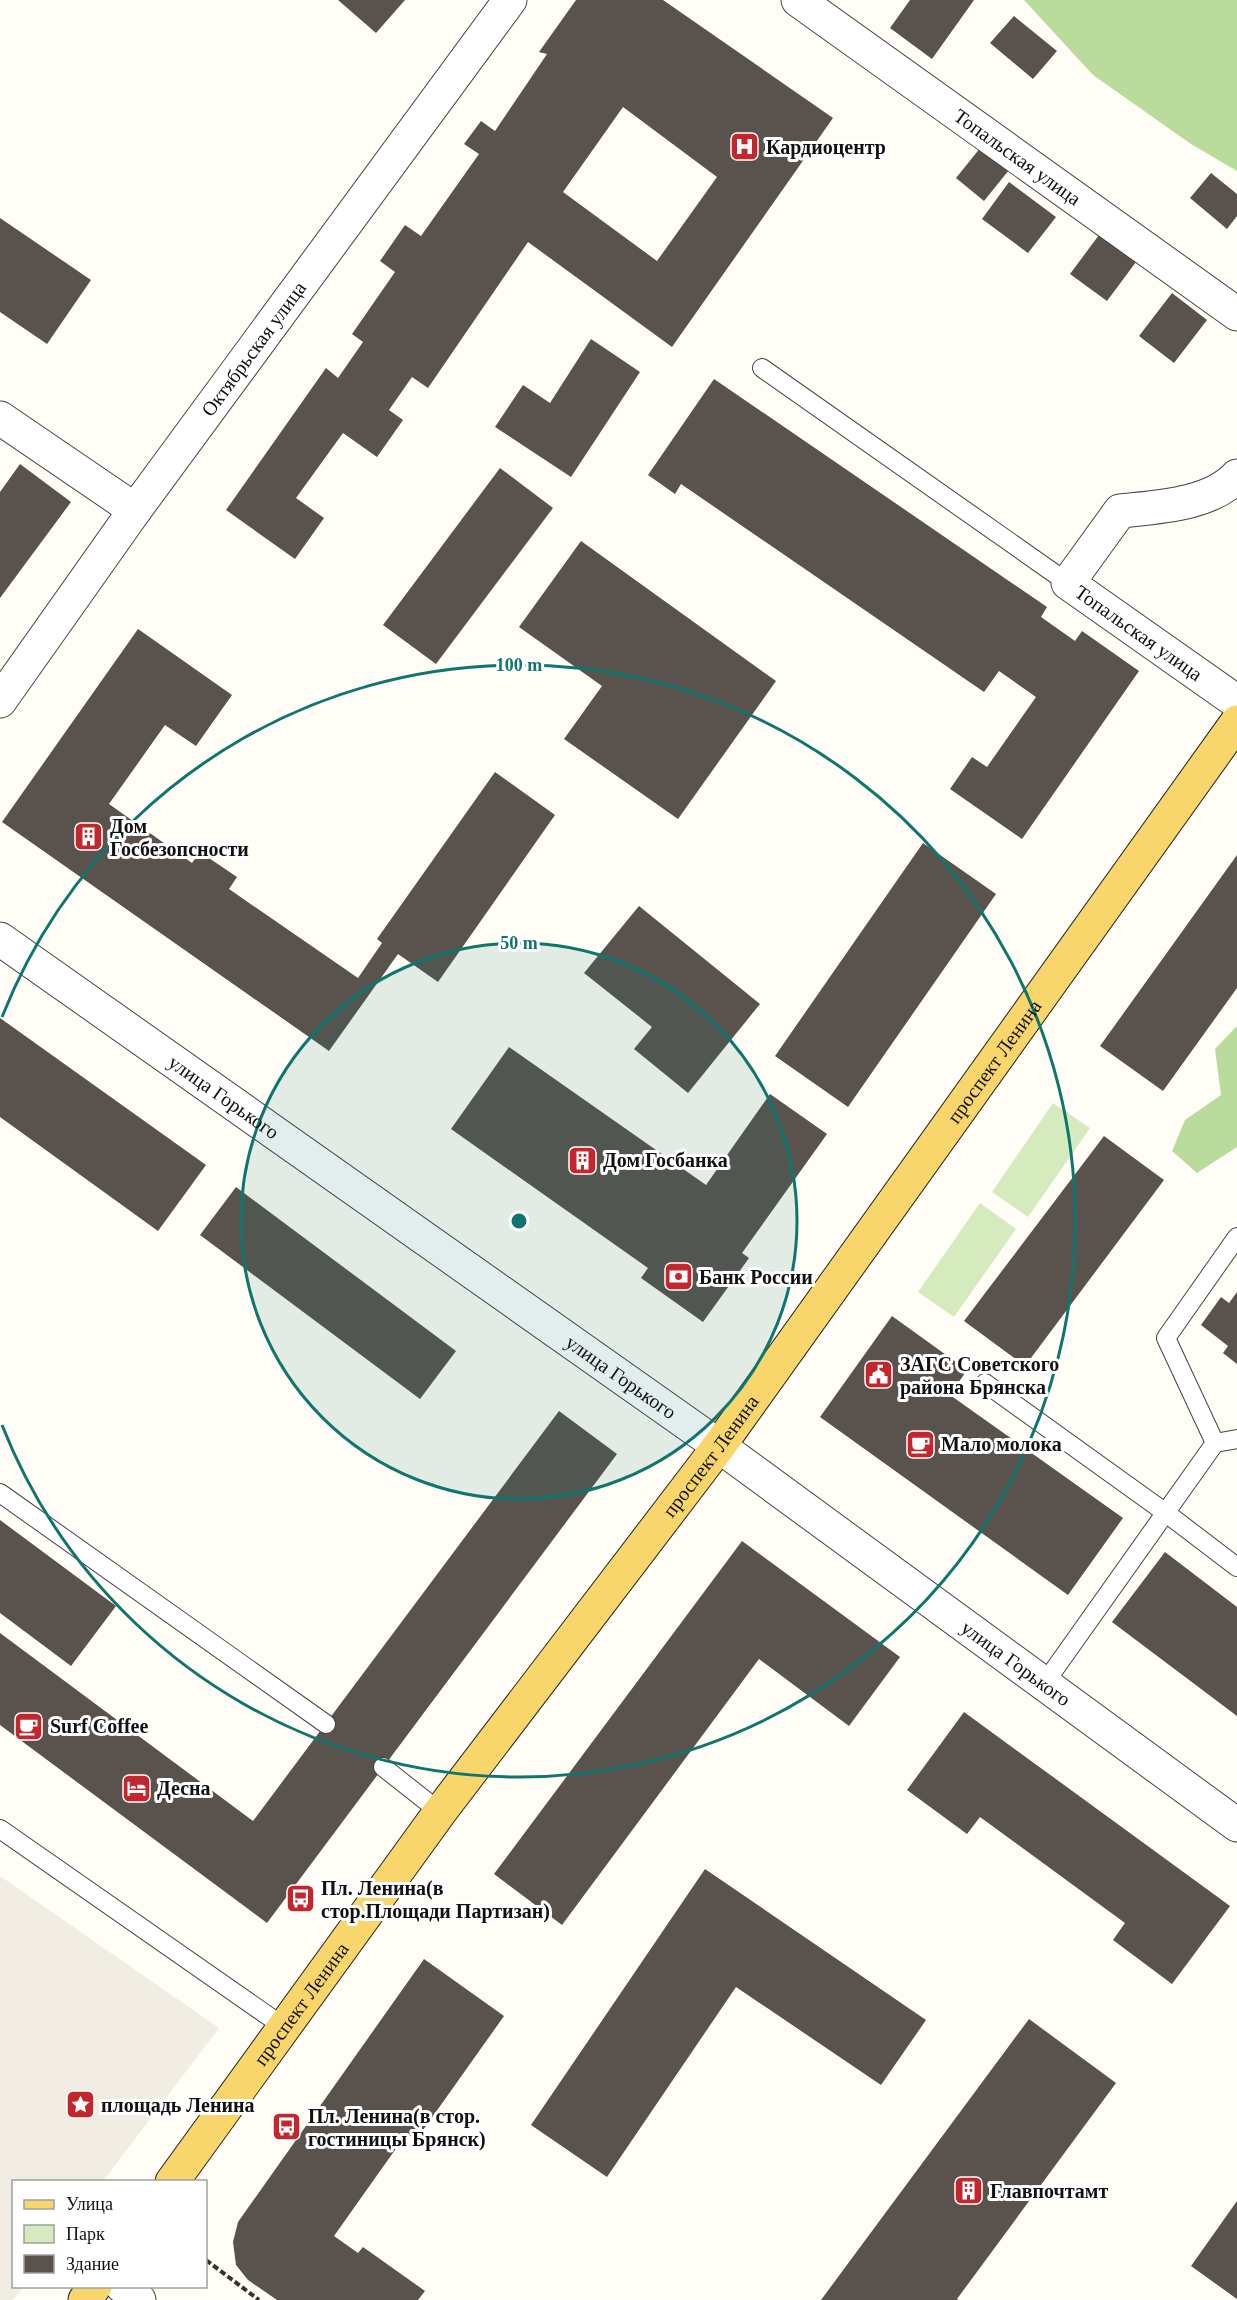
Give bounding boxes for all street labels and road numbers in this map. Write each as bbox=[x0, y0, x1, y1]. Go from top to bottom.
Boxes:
street label: Топальская улица bbox=[950, 104, 1085, 210]
street label: Октябрьская улица bbox=[197, 277, 310, 420]
street label: Топальская улица bbox=[1071, 581, 1207, 685]
street label: проспект Ленина bbox=[943, 995, 1046, 1127]
street label: улица Горького bbox=[164, 1051, 283, 1143]
street label: улица Горького bbox=[561, 1331, 680, 1423]
street label: проспект Ленина bbox=[658, 1391, 763, 1521]
street label: улица Горького bbox=[957, 1616, 1075, 1710]
street label: проспект Ленина bbox=[249, 1938, 353, 2069]

